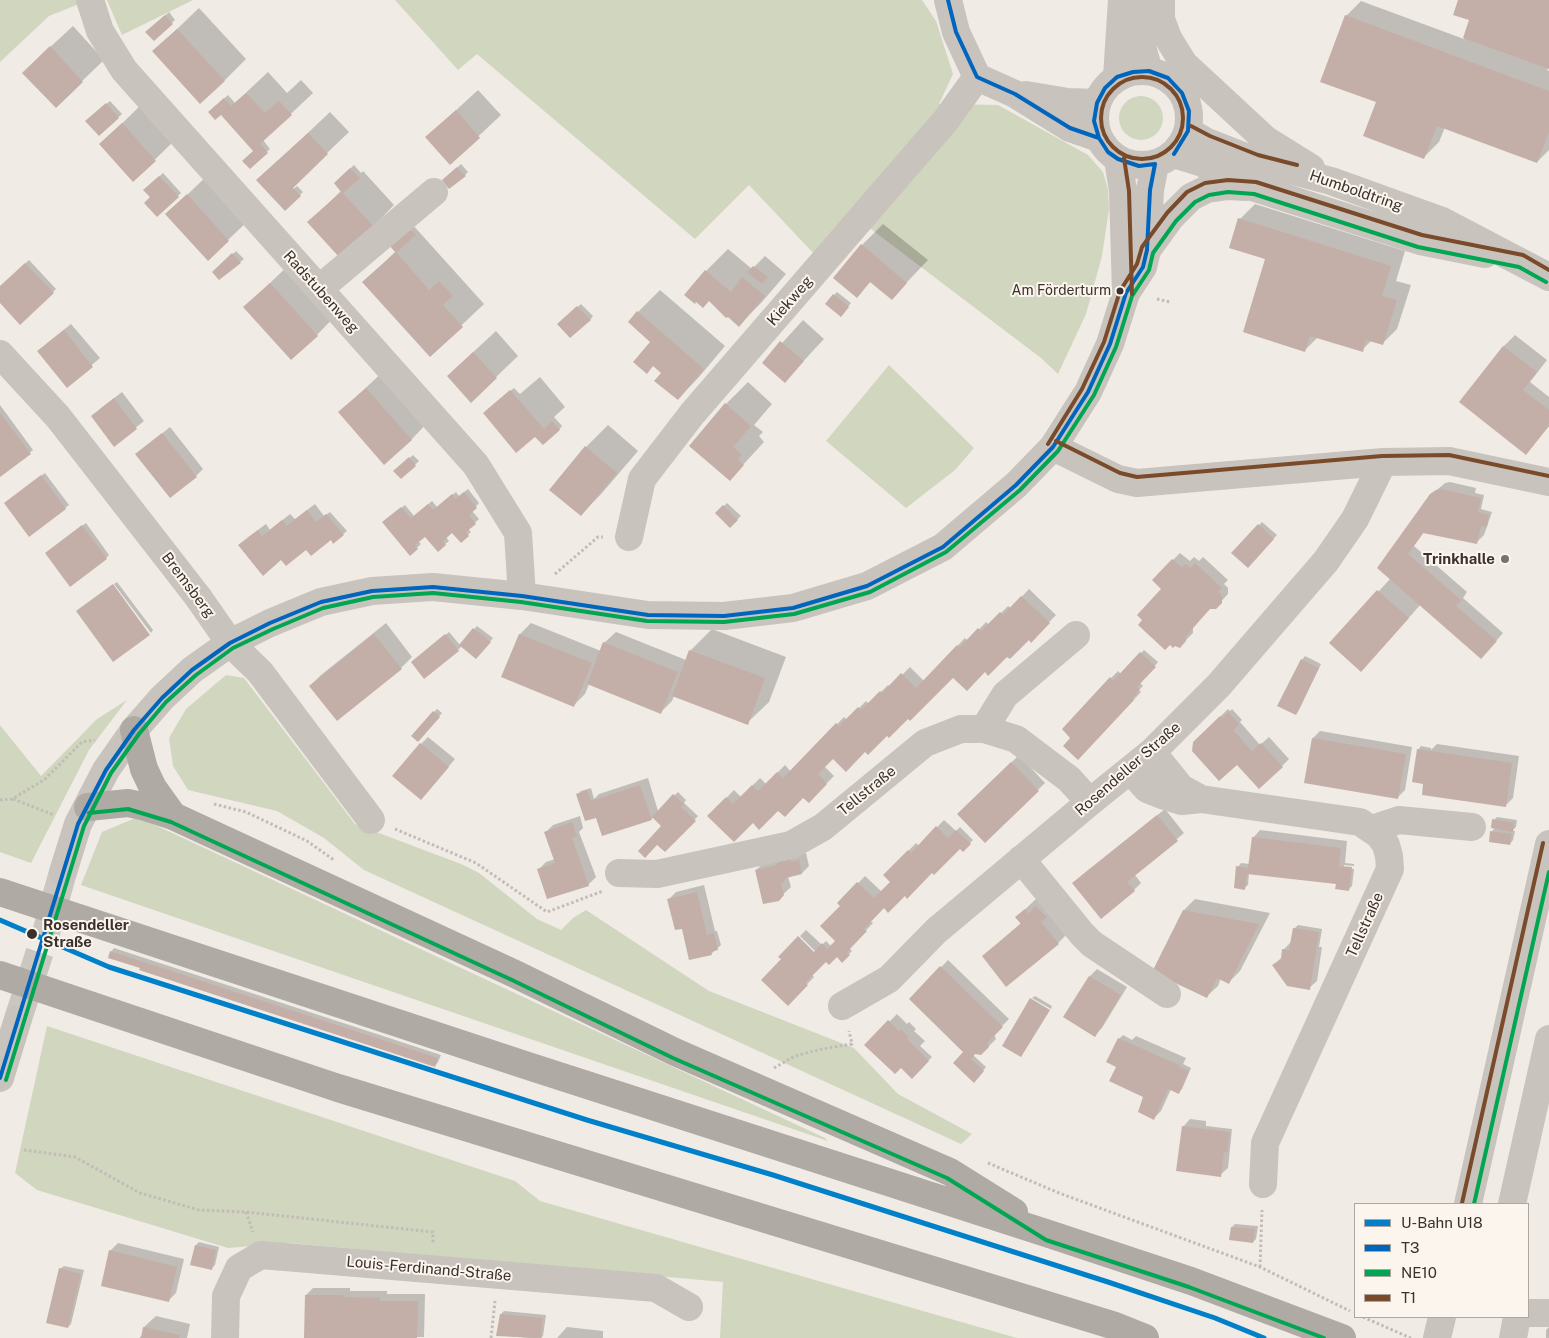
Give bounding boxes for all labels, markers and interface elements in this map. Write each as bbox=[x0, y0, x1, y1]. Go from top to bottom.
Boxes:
street label: Humboldtring bbox=[1307, 167, 1405, 215]
street label: Radstubenweg bbox=[279, 247, 363, 337]
street label: Kiekweg bbox=[763, 272, 817, 330]
place label: Am Förderturm bbox=[1011, 283, 1111, 299]
marker: Am Förderturm bbox=[1115, 286, 1125, 296]
street label: Bremsberg bbox=[158, 549, 218, 621]
place label: Trinkhalle bbox=[1423, 550, 1495, 568]
marker: Trinkhalle bbox=[1499, 553, 1511, 565]
street label: Rosendeller Straße bbox=[1072, 718, 1184, 820]
street label: Tellstraße bbox=[834, 762, 900, 820]
street label: Tellstraße bbox=[1343, 890, 1387, 960]
place label: Rosendeller Straße bbox=[43, 916, 129, 951]
marker: Rosendeller Straße bbox=[25, 927, 39, 941]
legend bbox=[1354, 1203, 1529, 1318]
text: U-Bahn U18 bbox=[1401, 1214, 1483, 1231]
text: T3 bbox=[1401, 1239, 1419, 1256]
street label: Louis-Ferdinand-Straße bbox=[346, 1253, 512, 1285]
text: NE10 bbox=[1401, 1264, 1437, 1281]
text: T1 bbox=[1401, 1289, 1416, 1306]

